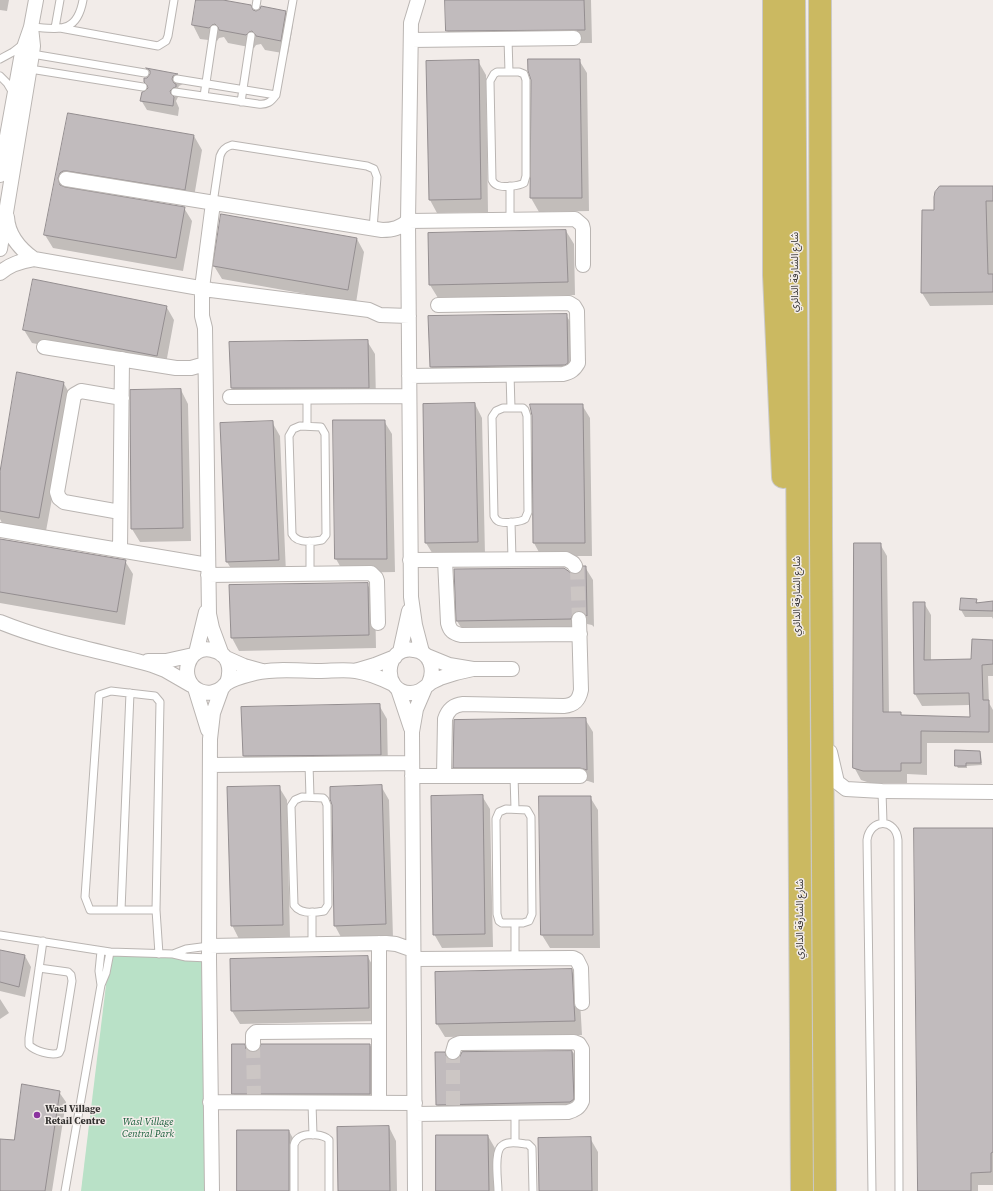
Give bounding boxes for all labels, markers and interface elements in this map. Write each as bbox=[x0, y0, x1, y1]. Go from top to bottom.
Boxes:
street label: شارع الشارقة الدائري bbox=[789, 232, 801, 312]
street label: شارع الشارقة الدائري bbox=[791, 556, 803, 636]
street label: شارع الشارقة الدائري bbox=[794, 879, 806, 959]
place label: Wasl Village Retail Centre bbox=[45, 1103, 105, 1126]
marker: Wasl Village Retail Centre bbox=[32, 1110, 42, 1120]
park label: Wasl Village Central Park bbox=[122, 1116, 174, 1140]

